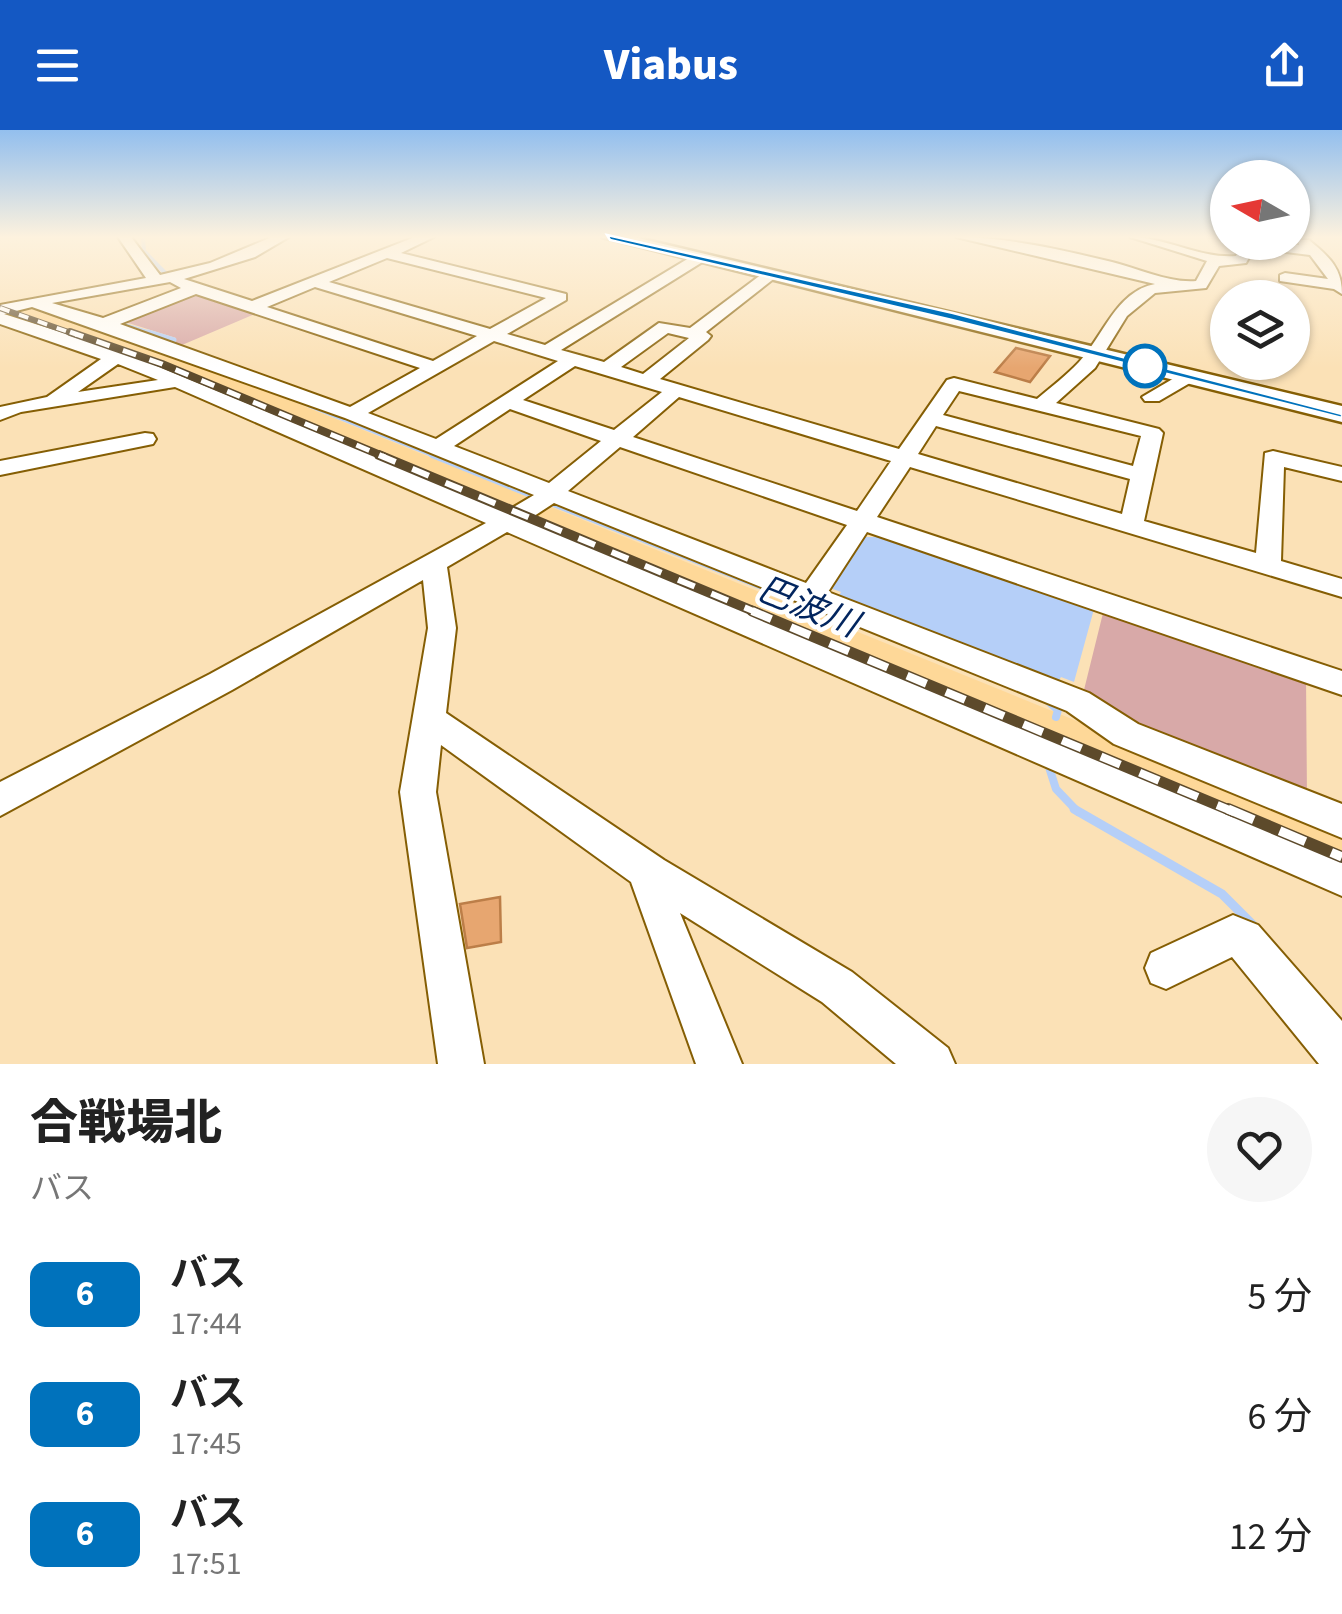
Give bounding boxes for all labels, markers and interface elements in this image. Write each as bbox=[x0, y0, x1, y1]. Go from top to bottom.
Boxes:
text: Viabus bbox=[604, 33, 738, 97]
icon: menu bbox=[30, 38, 85, 93]
icon: share bbox=[1257, 38, 1312, 93]
north arrow bbox=[1210, 160, 1310, 260]
map controls bbox=[1210, 160, 1310, 380]
button: layers bbox=[1210, 280, 1310, 380]
unlabelled marker bbox=[1124, 345, 1166, 387]
water label: 巴波川 bbox=[750, 564, 869, 651]
text: 合戦場北 bbox=[30, 1090, 222, 1158]
button: heart bbox=[1207, 1097, 1312, 1202]
text: バス bbox=[30, 1166, 94, 1212]
text: バス bbox=[170, 1247, 246, 1301]
text: 6 bbox=[76, 1269, 94, 1319]
text: 5 分 bbox=[1248, 1270, 1312, 1324]
text: 17:44 bbox=[170, 1301, 242, 1347]
text: バス bbox=[170, 1367, 246, 1421]
text: 6 bbox=[76, 1389, 94, 1439]
text: 6 分 bbox=[1248, 1390, 1312, 1444]
text: 17:45 bbox=[170, 1421, 242, 1467]
text: バス bbox=[170, 1487, 246, 1541]
text: 6 bbox=[76, 1509, 94, 1559]
text: 12 分 bbox=[1229, 1510, 1312, 1564]
text: 17:51 bbox=[170, 1541, 242, 1587]

